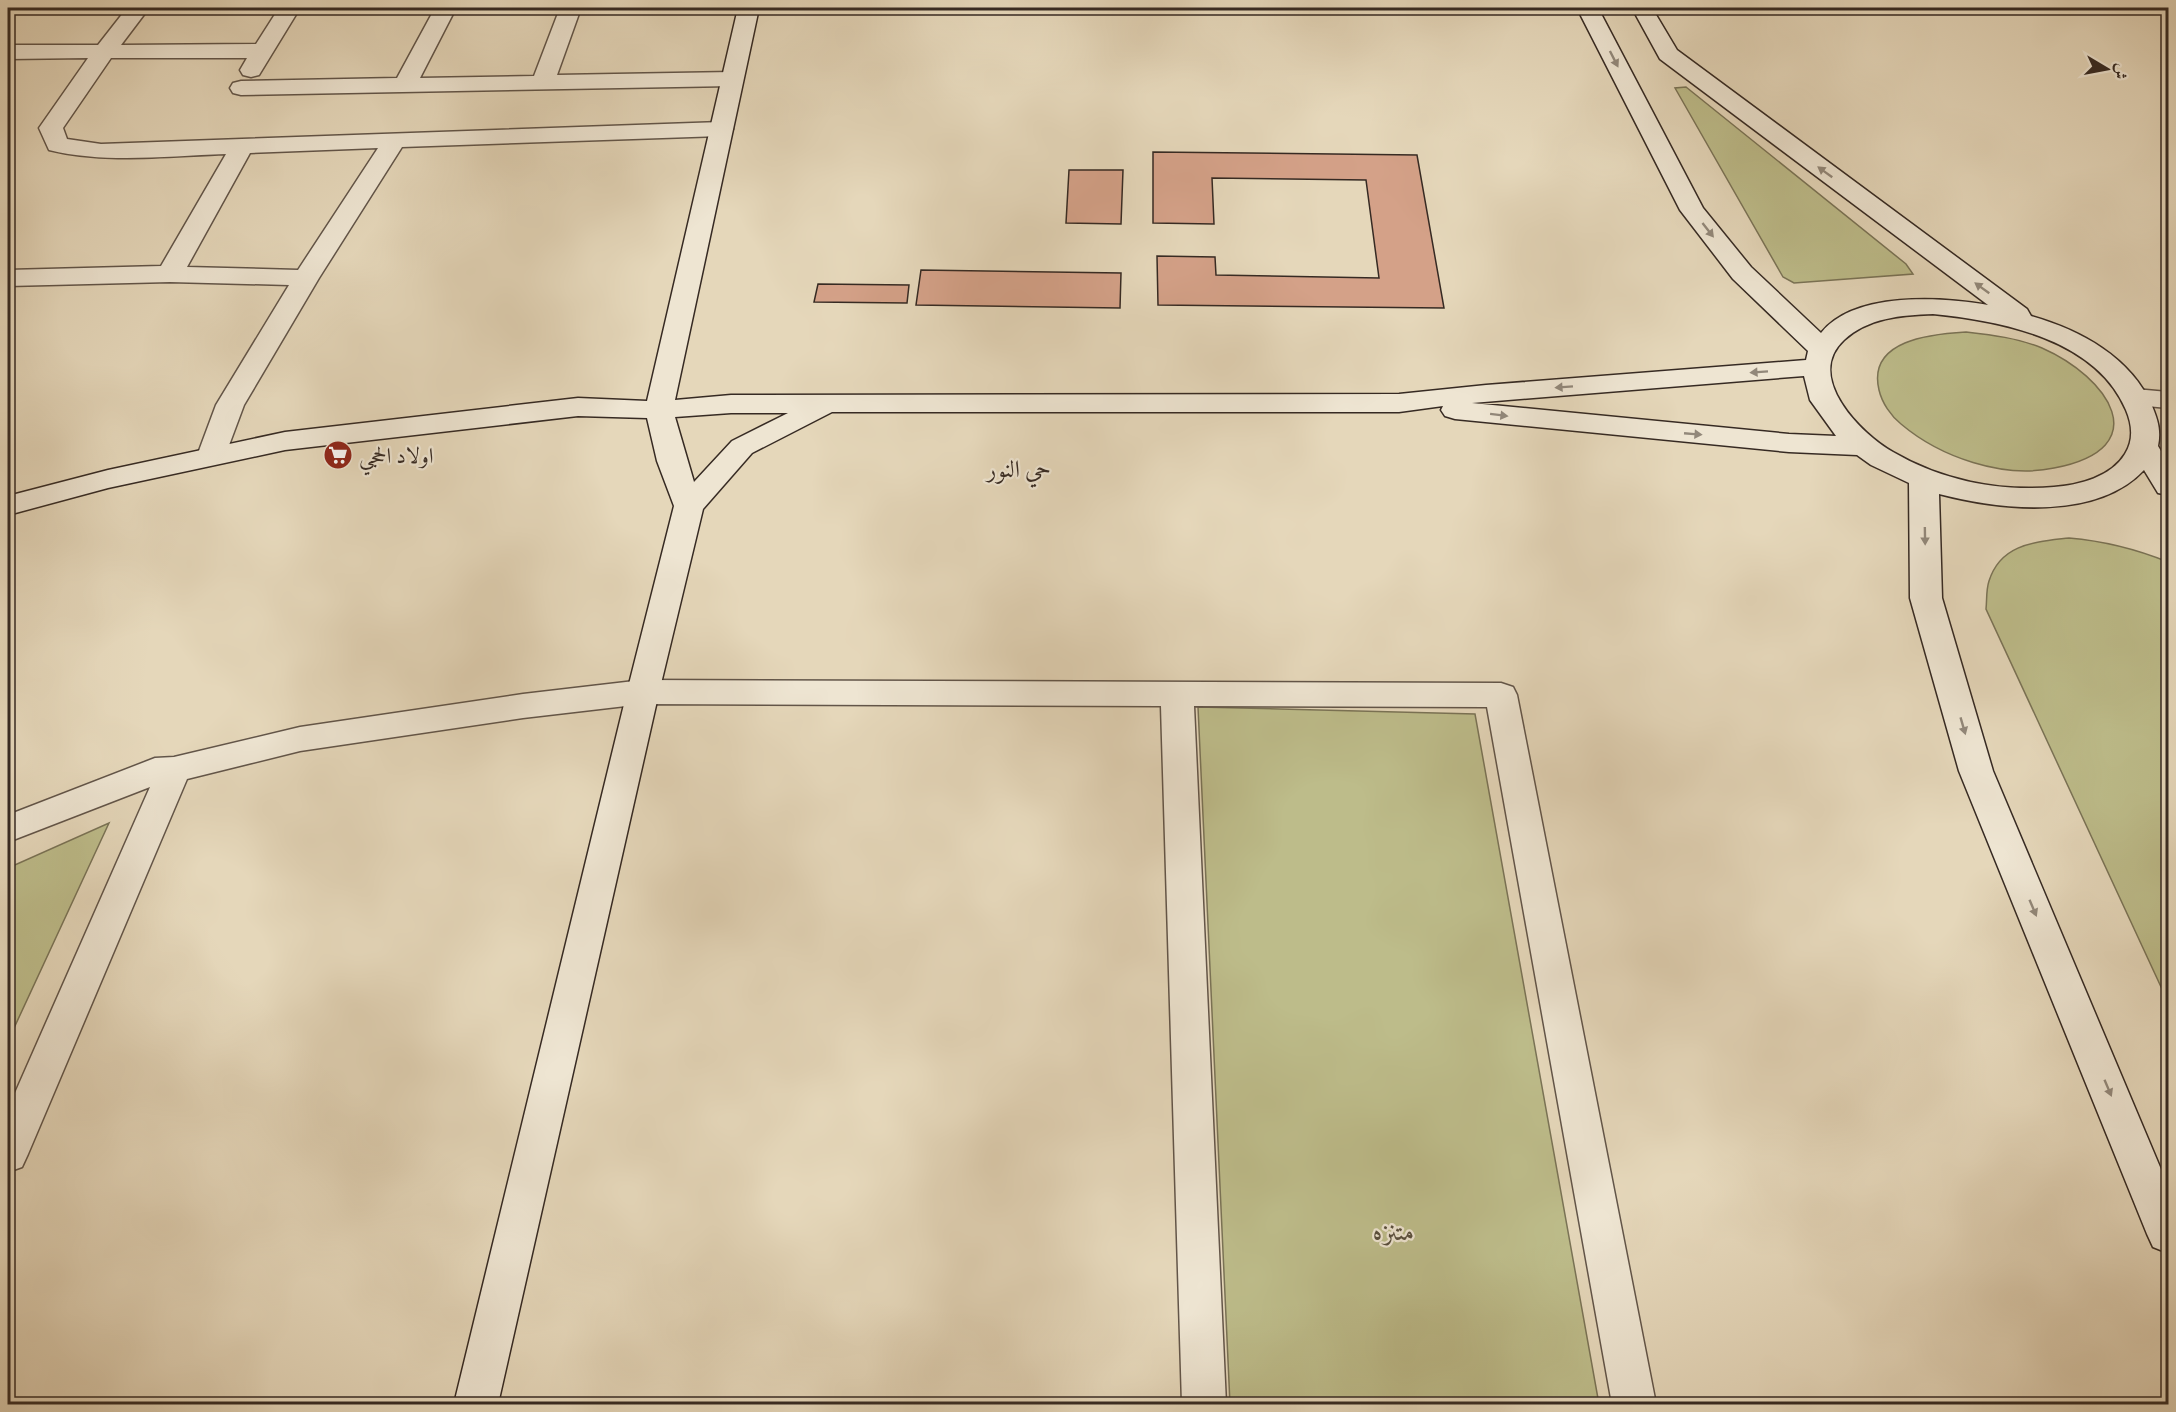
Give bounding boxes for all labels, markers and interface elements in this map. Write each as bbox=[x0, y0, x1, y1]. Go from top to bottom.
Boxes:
north arrow bbox=[2077, 39, 2137, 99]
one-way arrow bbox=[1609, 51, 1619, 68]
text: ش bbox=[2110, 62, 2132, 81]
one-way arrow bbox=[1818, 166, 1834, 178]
one-way arrow bbox=[1701, 222, 1714, 238]
one-way arrow bbox=[1975, 282, 1991, 294]
one-way arrow bbox=[1749, 367, 1768, 377]
one-way arrow bbox=[1555, 382, 1574, 392]
one-way arrow bbox=[1490, 410, 1509, 420]
one-way arrow bbox=[1684, 429, 1703, 439]
supermarket icon: اولاد الحجي bbox=[322, 439, 354, 471]
place label: اولاد الحجي bbox=[359, 443, 434, 476]
district label: حي النور bbox=[985, 455, 1051, 488]
one-way arrow bbox=[1920, 527, 1929, 546]
one-way arrow bbox=[1959, 717, 1968, 735]
one-way arrow bbox=[2028, 899, 2038, 917]
one-way arrow bbox=[2103, 1079, 2113, 1097]
park label: متنزه bbox=[1373, 1215, 1415, 1249]

